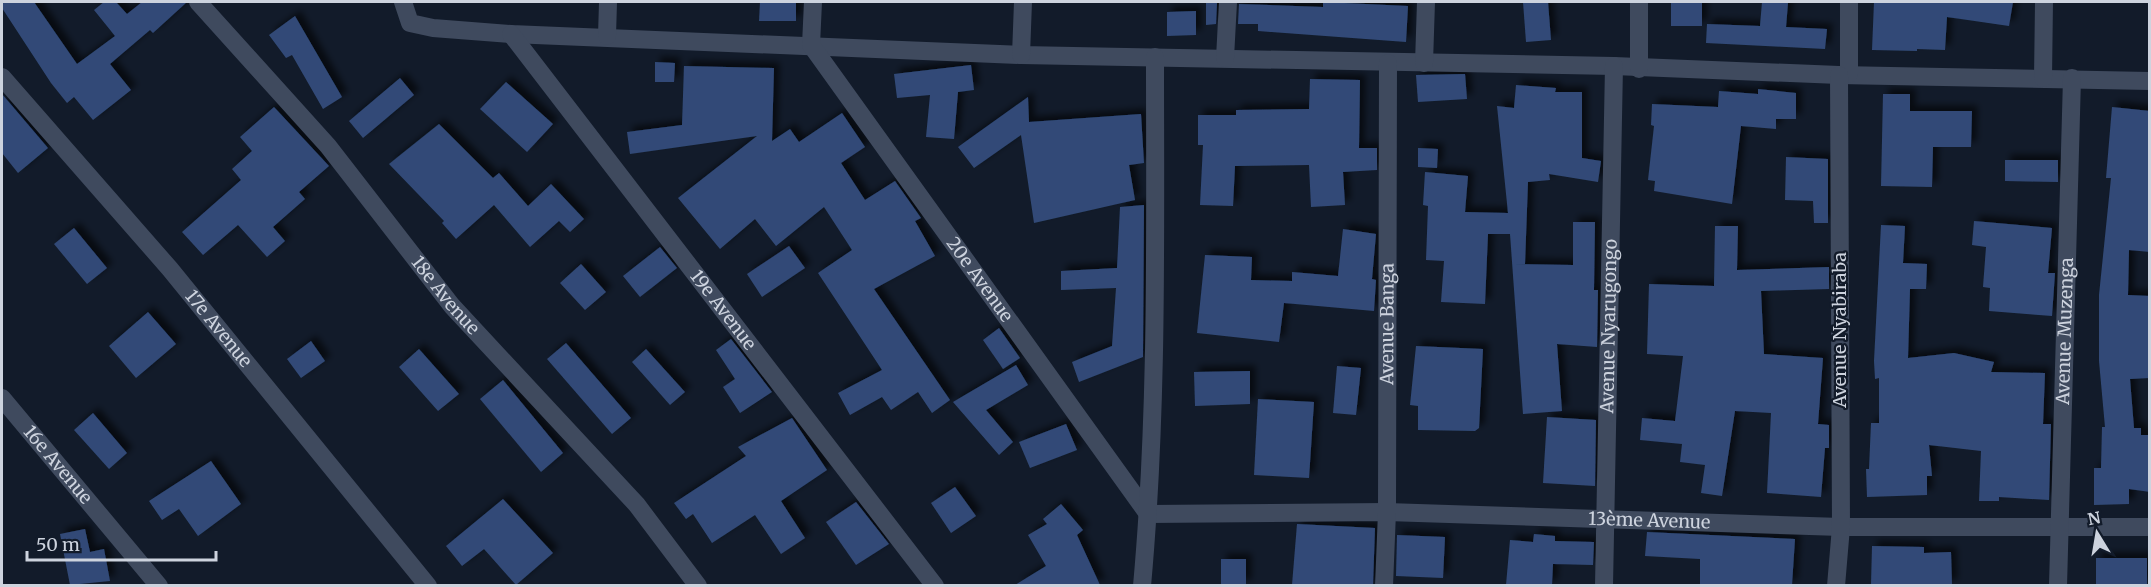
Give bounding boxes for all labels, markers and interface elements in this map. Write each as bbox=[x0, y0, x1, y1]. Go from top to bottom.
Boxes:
street label: 20e Avenue bbox=[942, 232, 1018, 326]
street label: Avenue Nyarugongo bbox=[1595, 239, 1622, 414]
street label: 18e Avenue bbox=[406, 251, 485, 339]
street label: Avenue Nyabiraba bbox=[1828, 252, 1851, 409]
street label: Avenue Muzenga bbox=[2051, 257, 2078, 406]
street label: Avenue Banga bbox=[1375, 263, 1399, 386]
street label: 19e Avenue bbox=[685, 265, 761, 354]
street label: 17e Avenue bbox=[180, 285, 257, 372]
street label: 16e Avenue bbox=[19, 420, 98, 509]
north arrow bbox=[2067, 503, 2127, 563]
street label: 13ème Avenue bbox=[1588, 507, 1711, 534]
text: N bbox=[2086, 507, 2103, 529]
scale bar bbox=[27, 524, 216, 562]
text: 50 m bbox=[36, 533, 80, 556]

